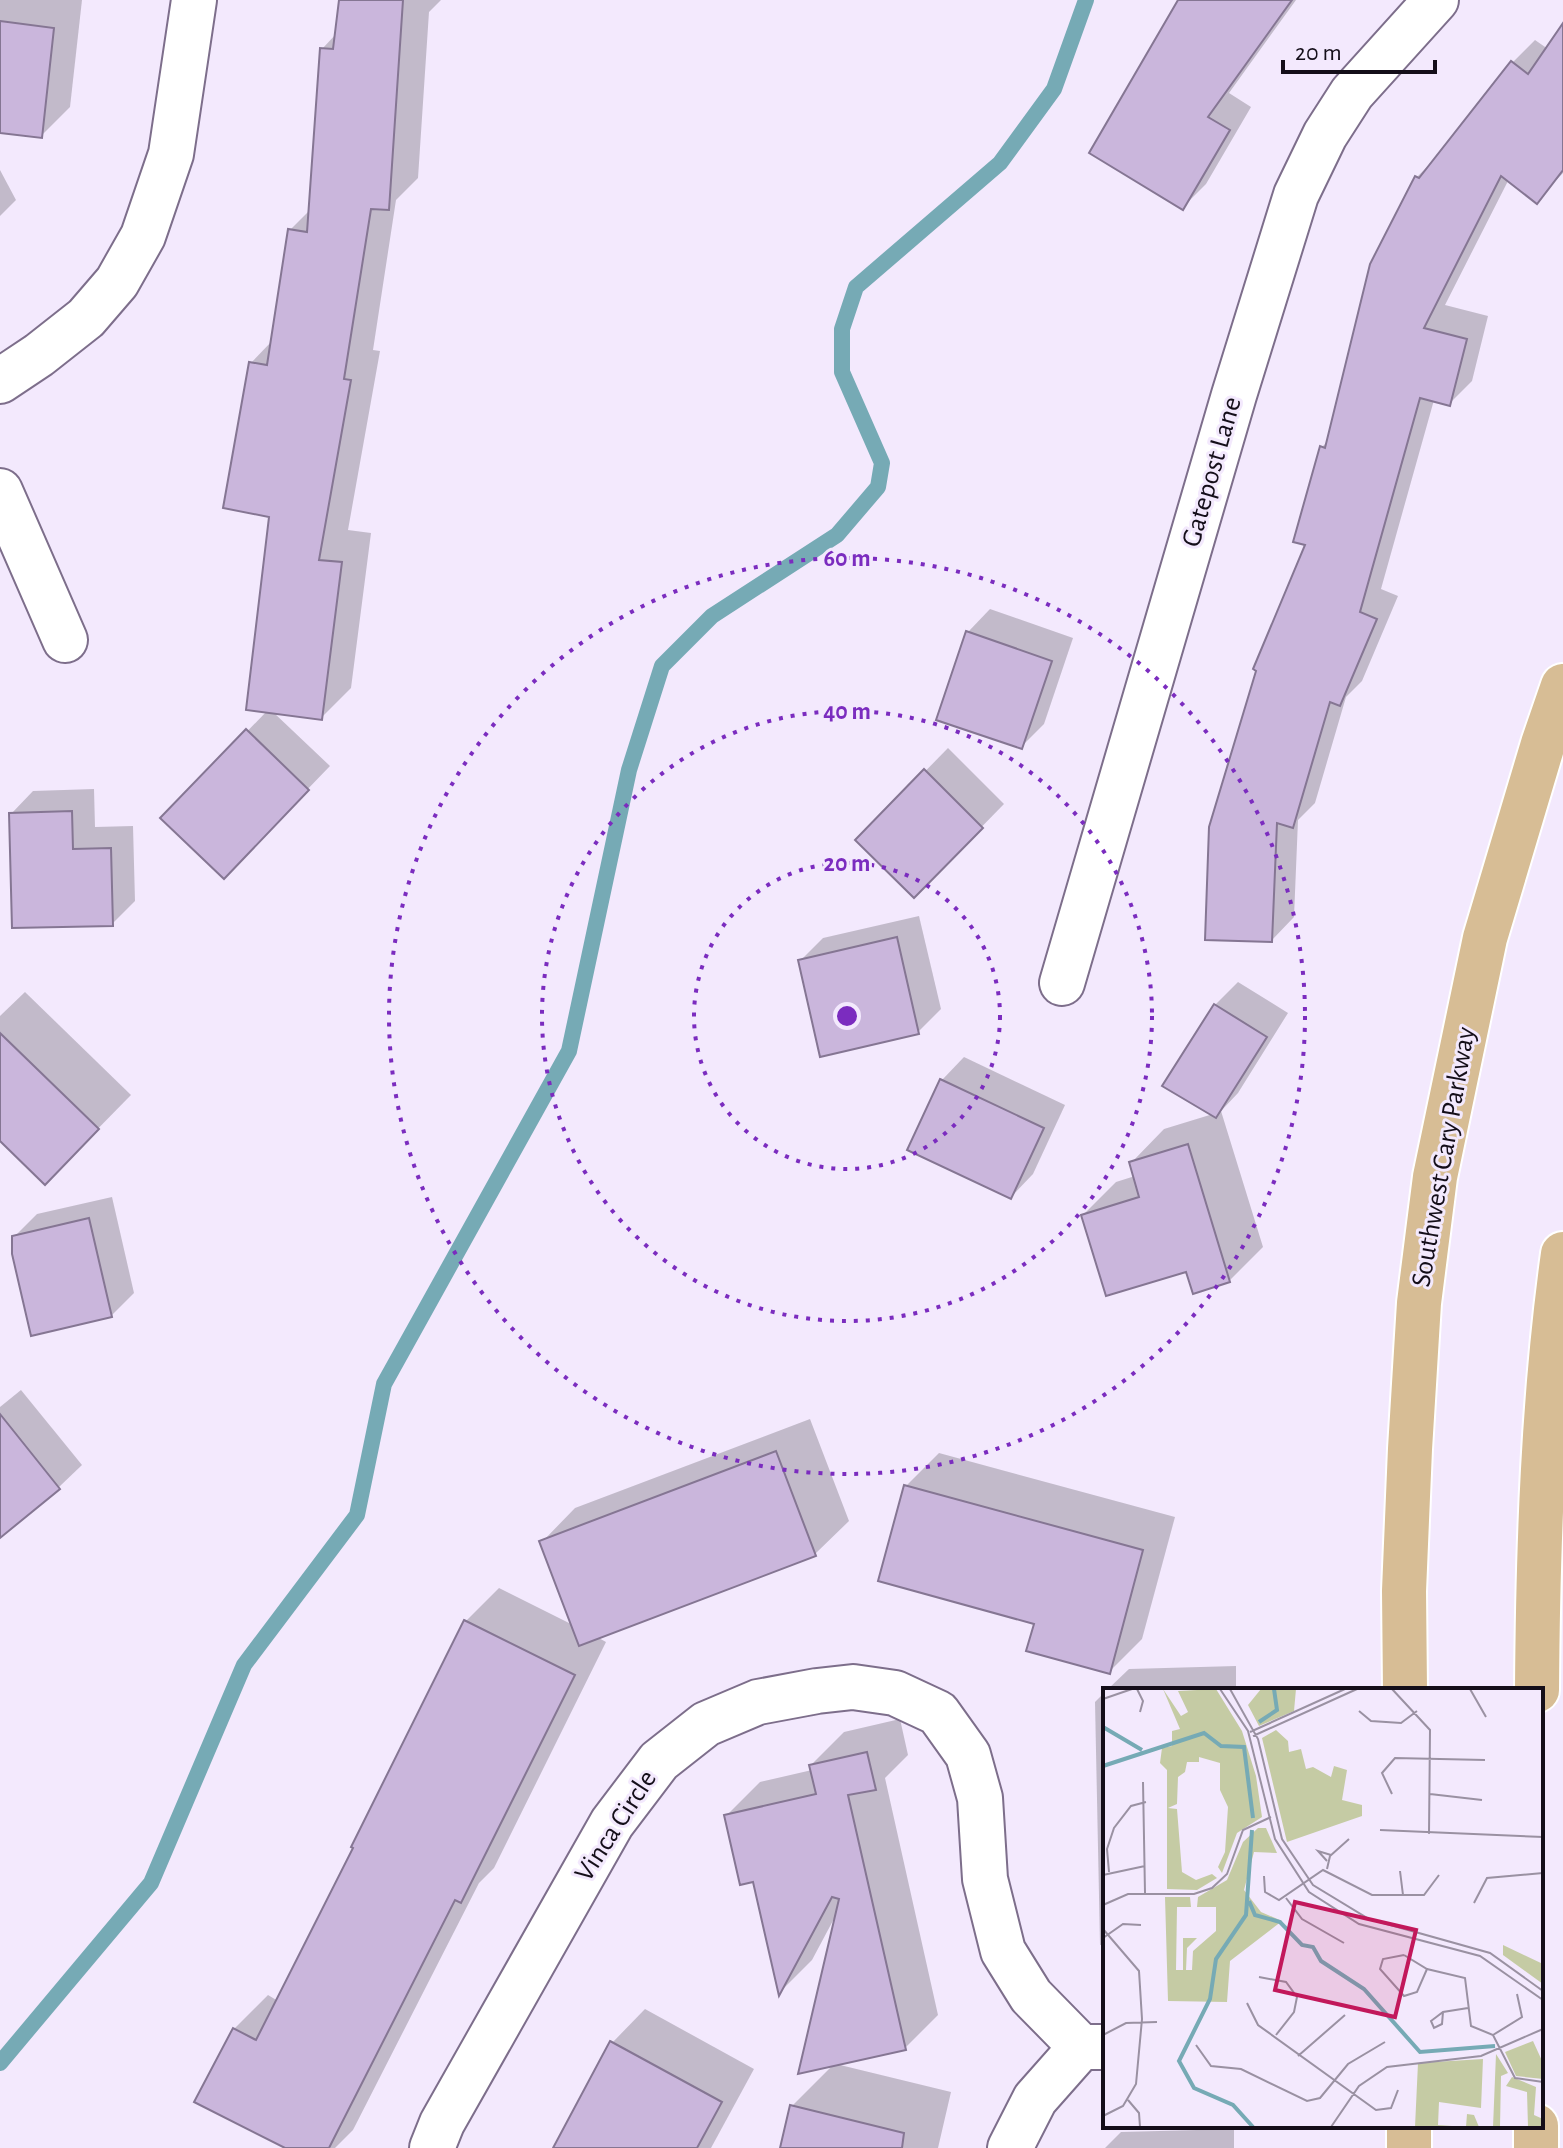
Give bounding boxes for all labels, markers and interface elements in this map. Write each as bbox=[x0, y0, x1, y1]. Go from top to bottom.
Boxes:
scale bar bbox=[1283, 24, 1435, 74]
text: 20 m bbox=[1295, 41, 1342, 65]
street label: Gatepost Lane bbox=[1177, 394, 1247, 550]
text: 60 m bbox=[823, 547, 871, 571]
text: 40 m bbox=[823, 700, 871, 724]
text: 20 m bbox=[824, 852, 870, 876]
centre of rings bbox=[833, 1002, 861, 1030]
street label: Southwest Cary Parkway bbox=[1407, 1025, 1481, 1289]
inset map bbox=[1103, 1688, 1543, 2128]
street label: Vinca Circle bbox=[570, 1766, 662, 1886]

